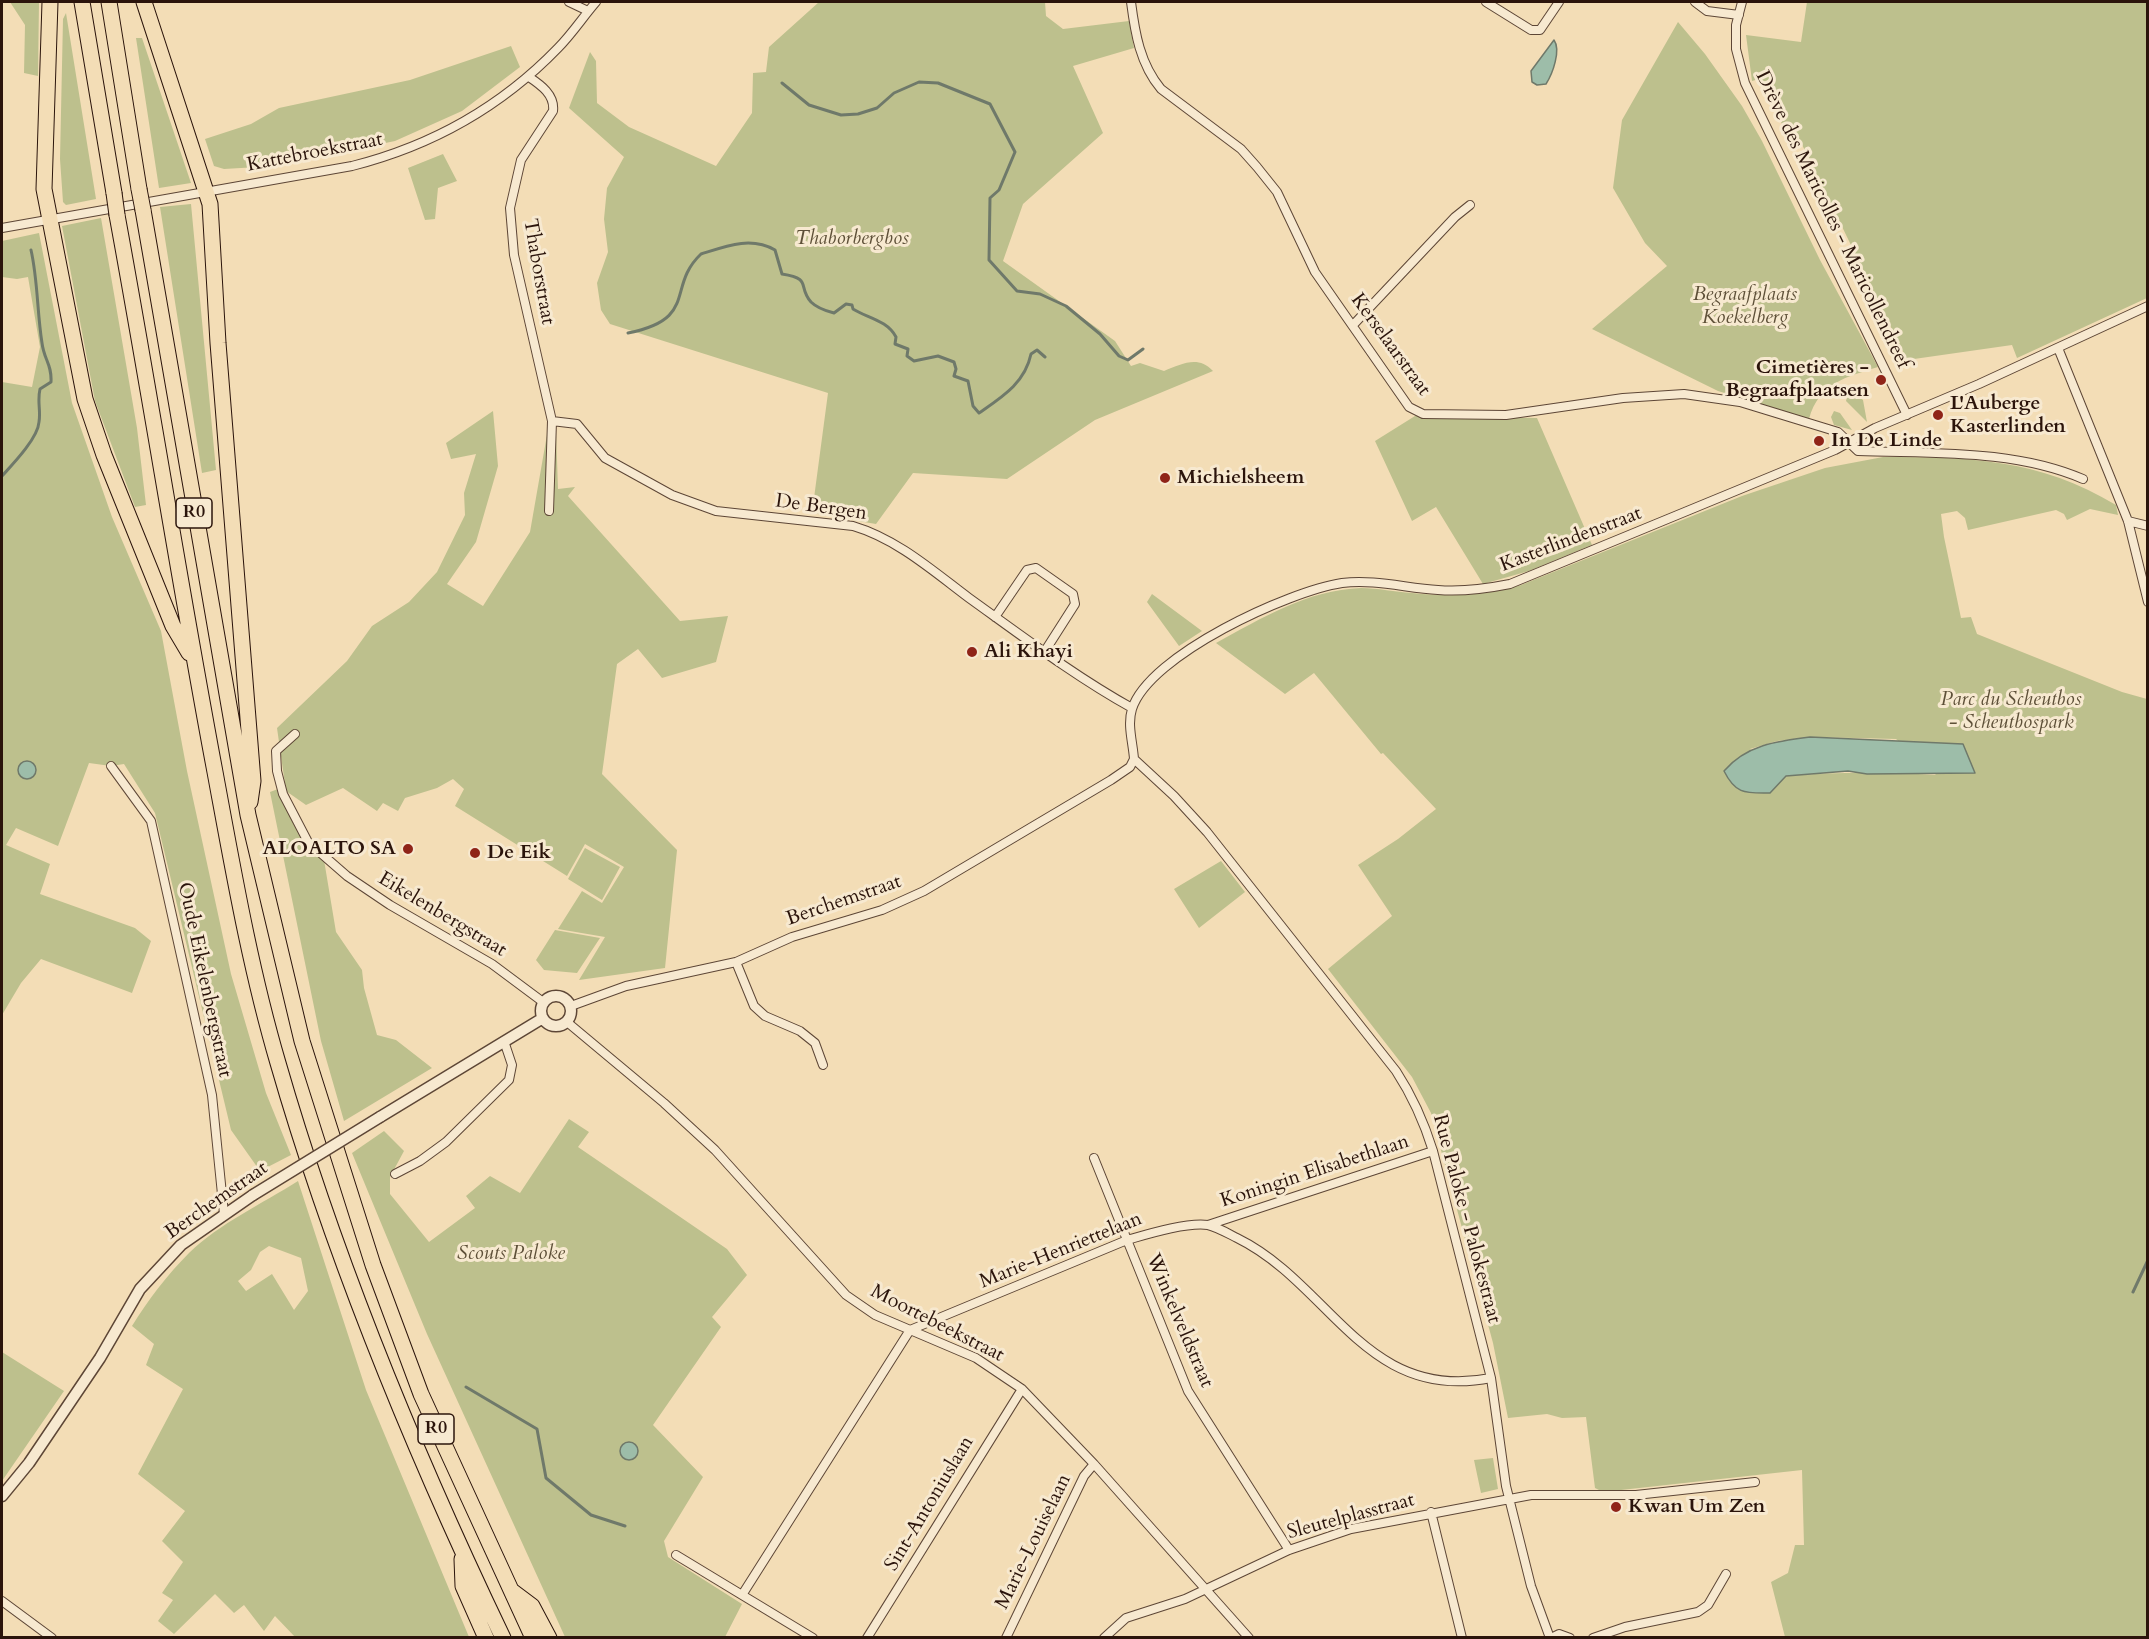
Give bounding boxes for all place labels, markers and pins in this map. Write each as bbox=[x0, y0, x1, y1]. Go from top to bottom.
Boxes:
place label: Cimetières - Begraafplaatsen bbox=[1725, 356, 1869, 403]
marker: Cimetières - Begraafplaatsen bbox=[1874, 373, 1888, 387]
place label: L'Auberge Kasterlinden bbox=[1950, 392, 2066, 439]
marker: L'Auberge Kasterlinden bbox=[1931, 408, 1945, 422]
place label: In De Linde bbox=[1831, 429, 1943, 453]
marker: In De Linde bbox=[1812, 434, 1826, 448]
place label: Michielsheem bbox=[1177, 466, 1304, 490]
marker: Michielsheem bbox=[1158, 471, 1172, 485]
place label: Ali Khayi bbox=[984, 640, 1073, 664]
marker: Ali Khayi bbox=[965, 645, 979, 659]
place label: ALOALTO SA bbox=[263, 837, 396, 861]
place label: De Eik bbox=[487, 841, 551, 865]
marker: ALOALTO SA bbox=[401, 842, 415, 856]
marker: De Eik bbox=[468, 846, 482, 860]
place label: Kwan Um Zen bbox=[1628, 1495, 1765, 1519]
marker: Kwan Um Zen bbox=[1609, 1500, 1623, 1514]

